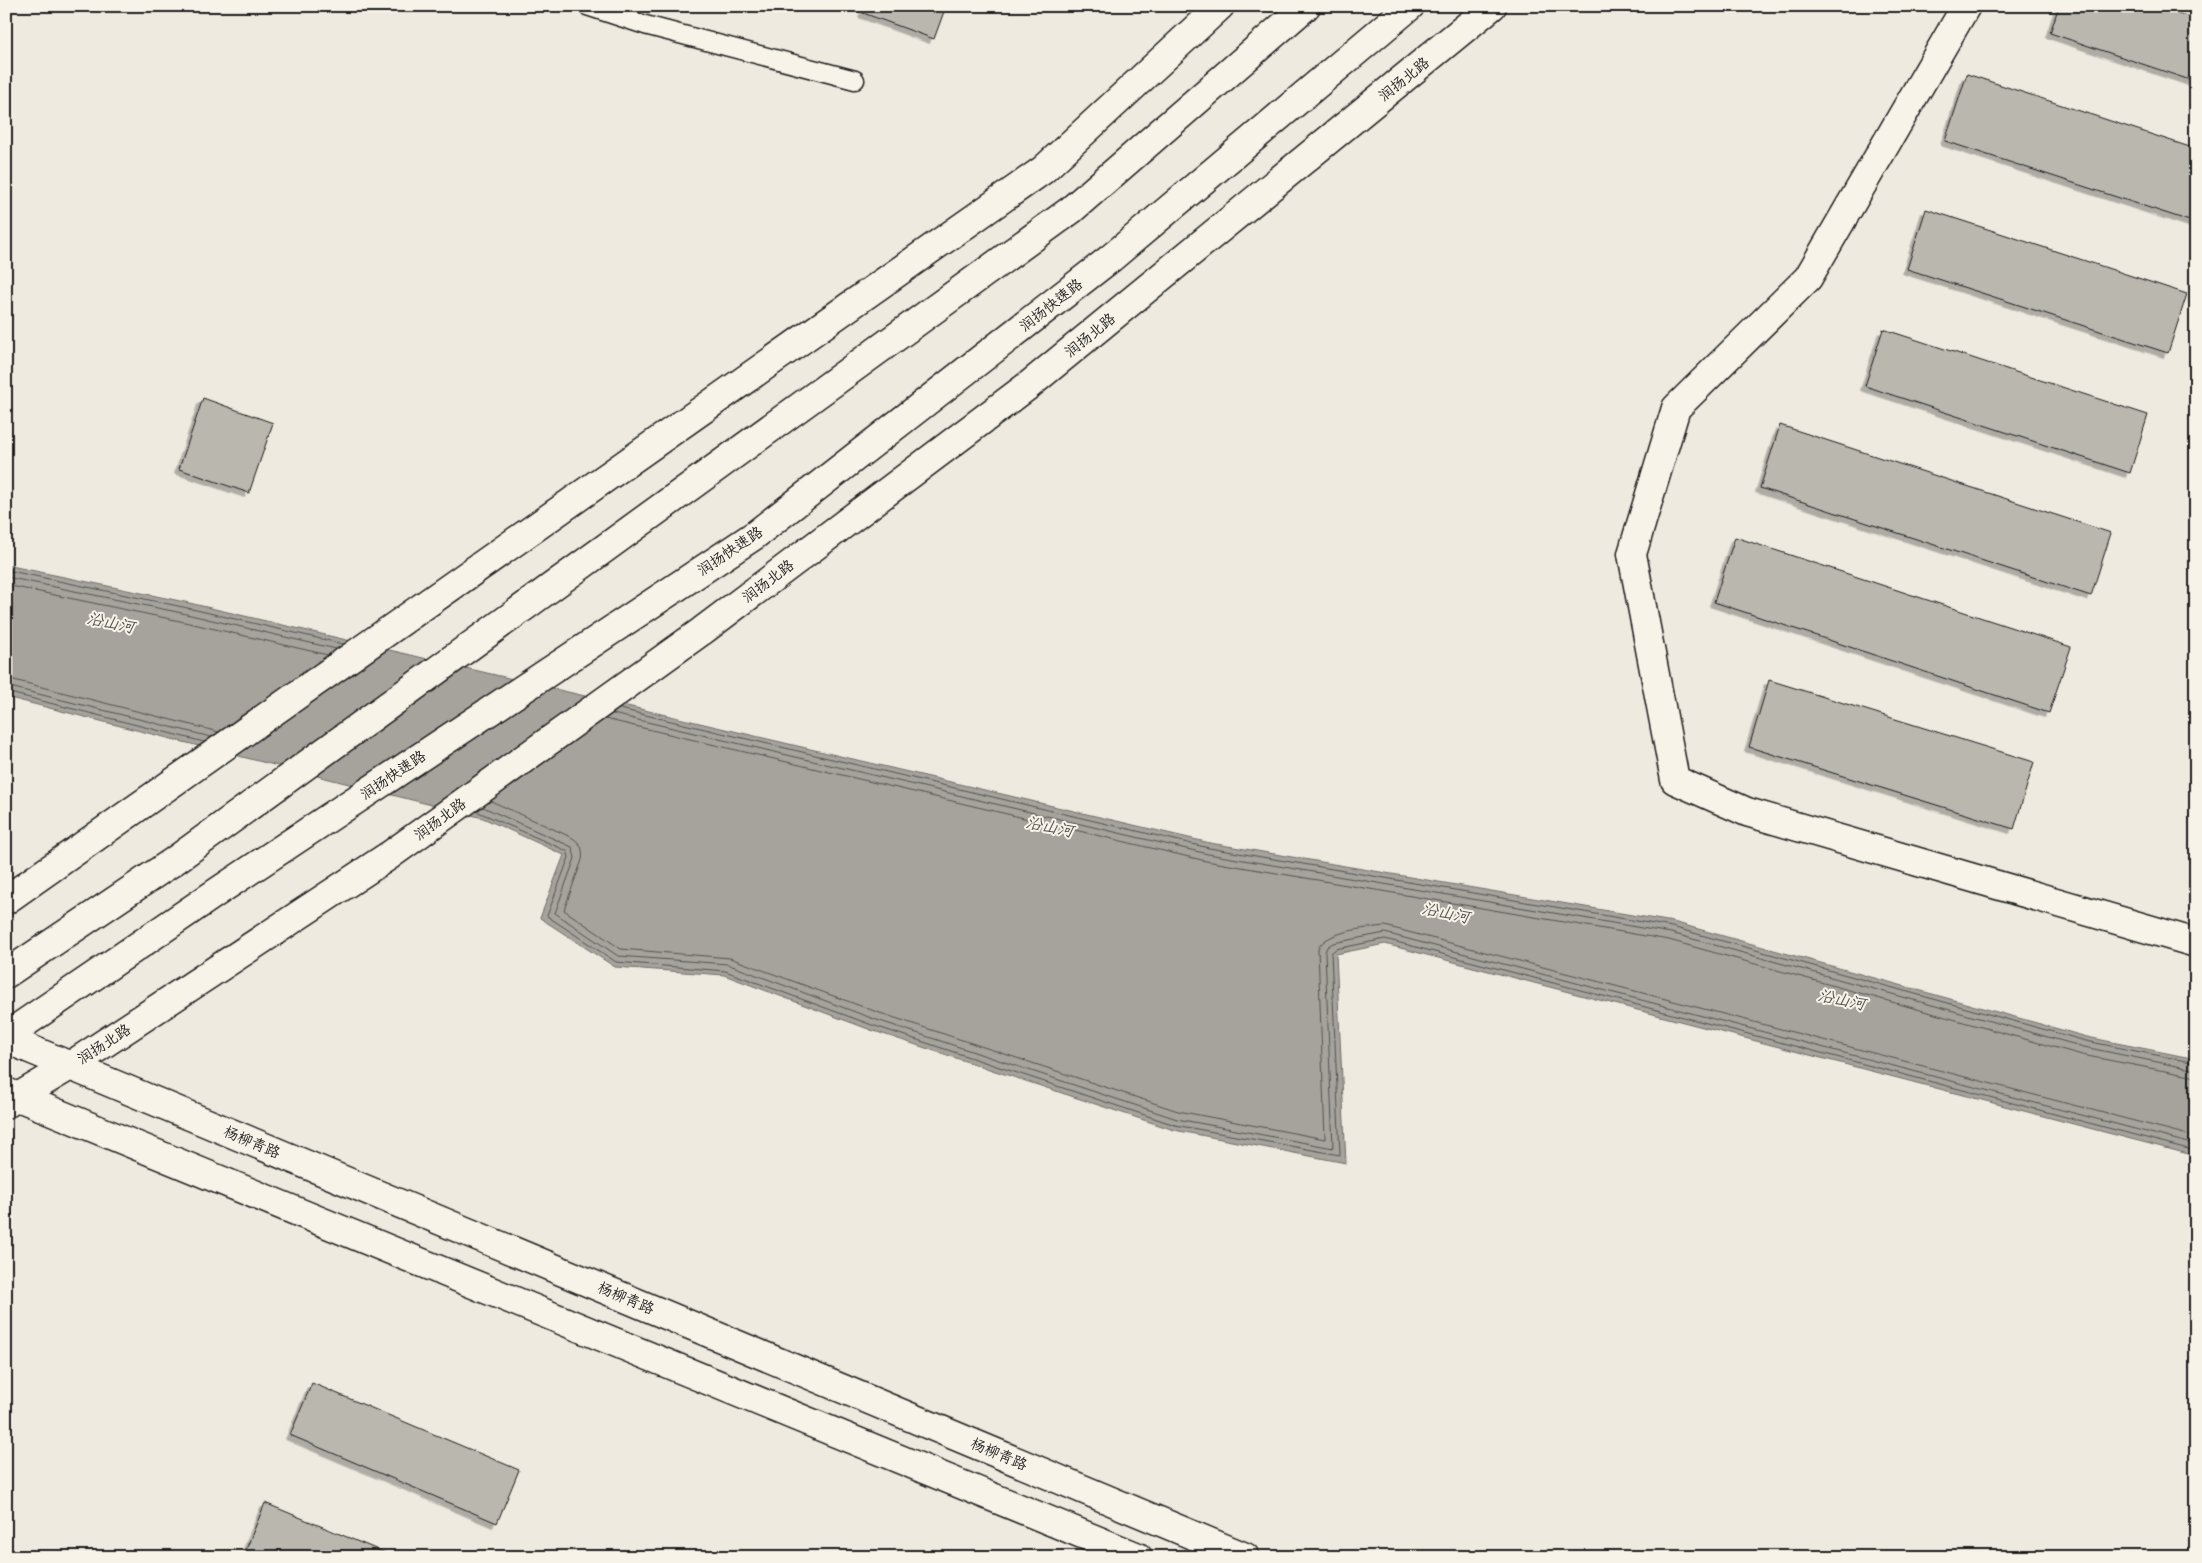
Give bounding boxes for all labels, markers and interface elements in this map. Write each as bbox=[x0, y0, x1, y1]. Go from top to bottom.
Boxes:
street label: 润扬北路 bbox=[1375, 53, 1434, 106]
street label: 润扬快速路 bbox=[1016, 275, 1087, 336]
street label: 润扬北路 bbox=[1061, 309, 1120, 362]
street label: 润扬快速路 bbox=[694, 523, 767, 580]
street label: 润扬北路 bbox=[739, 556, 798, 607]
water label: 沿山河 bbox=[85, 609, 139, 638]
street label: 润扬快速路 bbox=[357, 747, 430, 804]
street label: 润扬北路 bbox=[410, 794, 470, 845]
water label: 沿山河 bbox=[1024, 813, 1078, 842]
water label: 沿山河 bbox=[1420, 899, 1474, 928]
water label: 沿山河 bbox=[1816, 986, 1870, 1015]
street label: 润扬北路 bbox=[74, 1020, 135, 1069]
street label: 杨柳青路 bbox=[220, 1122, 283, 1163]
street label: 杨柳青路 bbox=[594, 1278, 657, 1319]
street label: 杨柳青路 bbox=[967, 1434, 1030, 1475]

